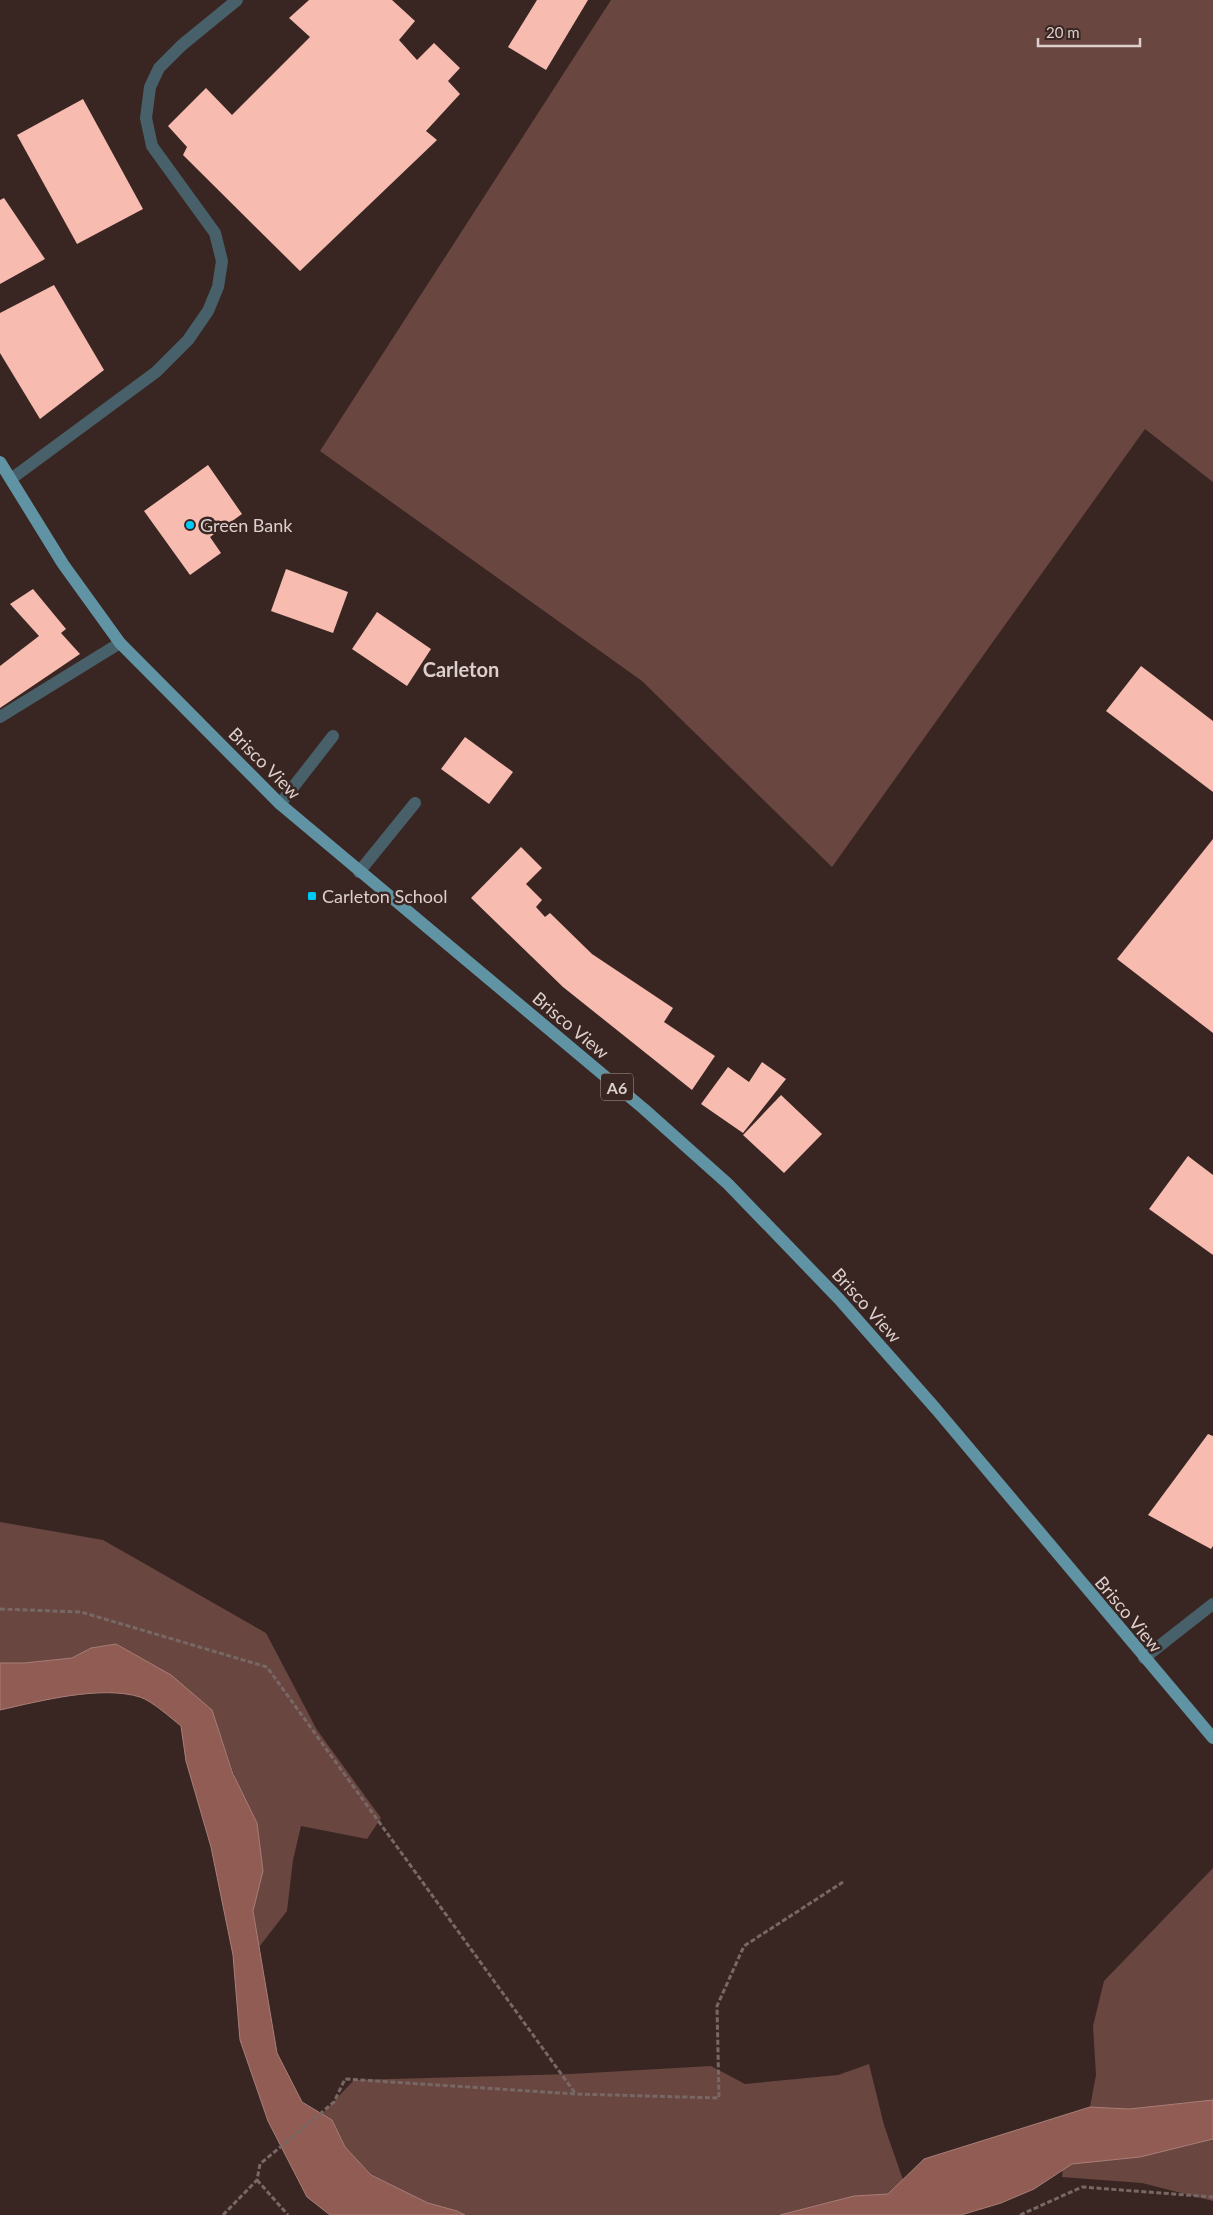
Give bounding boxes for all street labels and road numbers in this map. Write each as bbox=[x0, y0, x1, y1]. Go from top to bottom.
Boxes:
street label: Brisco View bbox=[224, 722, 306, 804]
street label: Brisco View bbox=[528, 987, 614, 1063]
road number: A6 bbox=[601, 1074, 633, 1100]
street label: Brisco View bbox=[828, 1263, 906, 1347]
street label: Brisco View bbox=[1091, 1571, 1167, 1657]

